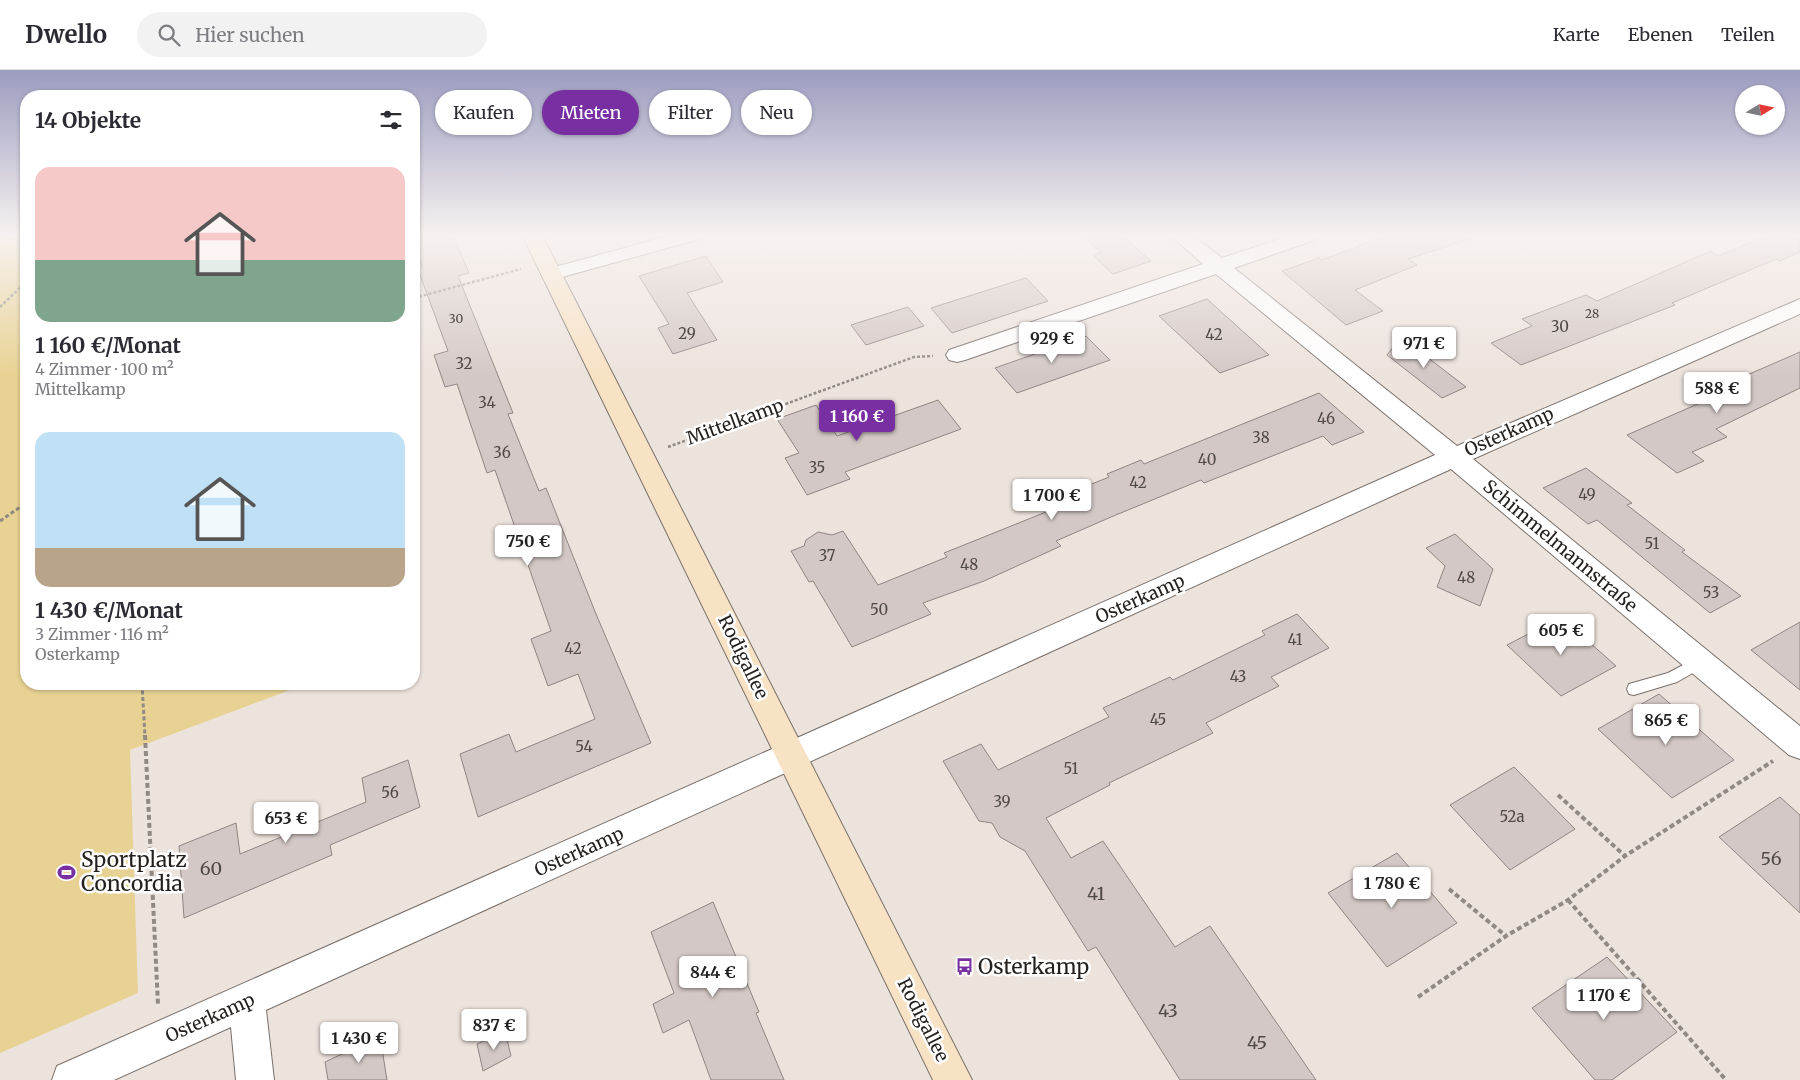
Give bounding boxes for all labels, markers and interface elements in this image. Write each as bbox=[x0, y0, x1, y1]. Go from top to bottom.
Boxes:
search box bbox=[137, 12, 487, 57]
text: Dwello bbox=[25, 19, 107, 50]
icon: search bbox=[155, 21, 183, 49]
text: Hier suchen bbox=[195, 23, 305, 47]
text: Karte bbox=[1553, 23, 1600, 46]
text: Ebenen bbox=[1628, 23, 1693, 46]
text: Teilen bbox=[1721, 23, 1775, 46]
north arrow bbox=[1735, 85, 1785, 135]
map controls bbox=[1735, 85, 1785, 135]
chip: Kaufen bbox=[435, 90, 532, 135]
chip: Mieten bbox=[542, 90, 639, 135]
chip: Filter bbox=[649, 90, 731, 135]
chip: Neu bbox=[741, 90, 812, 135]
icon: filters bbox=[377, 106, 405, 134]
text: 14 Objekte bbox=[35, 107, 141, 134]
icon: home bbox=[175, 199, 265, 289]
house number: 28 bbox=[1585, 306, 1599, 321]
house number: 30 bbox=[449, 311, 463, 326]
house number: 30 bbox=[1551, 317, 1569, 336]
pin: 929 € bbox=[1017, 322, 1087, 364]
house number: 29 bbox=[678, 324, 696, 343]
house number: 42 bbox=[1205, 325, 1223, 344]
pin: 971 € bbox=[1389, 326, 1459, 369]
text: 929 € bbox=[1030, 328, 1074, 348]
text: 1 160 €/Monat bbox=[35, 332, 181, 359]
text: 971 € bbox=[1403, 333, 1445, 353]
house number: 32 bbox=[455, 354, 473, 373]
text: 4 Zimmer · 100 m² bbox=[35, 359, 174, 379]
pin: 588 € bbox=[1682, 372, 1752, 414]
text: 588 € bbox=[1695, 378, 1739, 398]
text: Mittelkamp bbox=[35, 379, 125, 399]
house number: 34 bbox=[478, 393, 496, 412]
street label: Mittelkamp bbox=[683, 393, 787, 450]
pin: 1 160 € bbox=[811, 400, 903, 442]
street label: Osterkamp bbox=[1461, 402, 1557, 461]
text: 1 160 € bbox=[830, 406, 884, 426]
house number: 46 bbox=[1317, 409, 1335, 428]
house number: 38 bbox=[1252, 428, 1270, 447]
house number: 36 bbox=[493, 443, 511, 462]
house number: 40 bbox=[1198, 450, 1216, 469]
house number: 35 bbox=[809, 458, 825, 477]
icon: home bbox=[175, 464, 265, 554]
house number: 42 bbox=[1129, 473, 1147, 492]
street label: Schimmelmannstraße bbox=[1478, 474, 1642, 617]
pin: 1 700 € bbox=[1006, 478, 1098, 521]
text: 1 700 € bbox=[1023, 485, 1081, 505]
house number: 49 bbox=[1578, 485, 1596, 504]
pin: 750 € bbox=[493, 524, 563, 567]
text: 750 € bbox=[506, 531, 550, 551]
house number: 51 bbox=[1645, 534, 1660, 553]
house number: 37 bbox=[819, 546, 836, 565]
house number: 48 bbox=[960, 555, 978, 574]
house number: 48 bbox=[1457, 568, 1475, 587]
street label: Osterkamp bbox=[1092, 569, 1188, 628]
house number: 53 bbox=[1703, 583, 1719, 602]
text: 1 430 €/Monat bbox=[35, 597, 183, 624]
house number: 50 bbox=[870, 600, 888, 619]
street label: Rodigallee bbox=[713, 611, 774, 703]
pin: 605 € bbox=[1526, 614, 1596, 656]
text: 605 € bbox=[1538, 620, 1584, 640]
text: 3 Zimmer · 116 m² bbox=[35, 624, 169, 644]
house number: 41 bbox=[1288, 630, 1303, 649]
house number: 42 bbox=[564, 639, 582, 658]
text: Osterkamp bbox=[35, 644, 120, 664]
house number: 43 bbox=[1230, 667, 1246, 686]
pin: 865 € bbox=[1631, 704, 1701, 746]
house number: 45 bbox=[1150, 710, 1166, 729]
text: 865 € bbox=[1644, 710, 1688, 730]
house number: 54 bbox=[575, 737, 593, 756]
house number: 51 bbox=[1064, 759, 1079, 778]
house number: 56 bbox=[381, 783, 399, 802]
house number: 39 bbox=[993, 792, 1011, 811]
pin: 653 € bbox=[251, 802, 321, 844]
house number: 52a bbox=[1499, 807, 1525, 826]
text: 653 € bbox=[265, 808, 307, 828]
street label: Osterkamp bbox=[531, 822, 627, 881]
place label: Sportplatz Concordia bbox=[81, 846, 187, 897]
house number: 56 bbox=[1760, 847, 1782, 870]
house number: 60 bbox=[200, 857, 222, 880]
sports icon: Sportplatz Concordia bbox=[57, 862, 77, 882]
pin: 1 780 € bbox=[1346, 866, 1438, 909]
text: 1 780 € bbox=[1364, 873, 1420, 893]
house number: 41 bbox=[1087, 882, 1105, 905]
place label: Osterkamp bbox=[978, 953, 1089, 980]
pin: 844 € bbox=[678, 956, 748, 998]
bus stop icon: Osterkamp bbox=[954, 957, 974, 977]
text: 844 € bbox=[690, 962, 736, 982]
street label: Rodigallee bbox=[893, 974, 954, 1065]
pin: 1 170 € bbox=[1558, 978, 1650, 1021]
text: 1 170 € bbox=[1577, 985, 1631, 1005]
street label: Osterkamp bbox=[162, 988, 258, 1047]
house number: 43 bbox=[1158, 999, 1178, 1022]
pin: 837 € bbox=[459, 1008, 529, 1051]
text: 837 € bbox=[472, 1015, 516, 1035]
pin: 1 430 € bbox=[313, 1022, 405, 1064]
text: 1 430 € bbox=[331, 1028, 387, 1048]
house number: 45 bbox=[1247, 1031, 1267, 1054]

